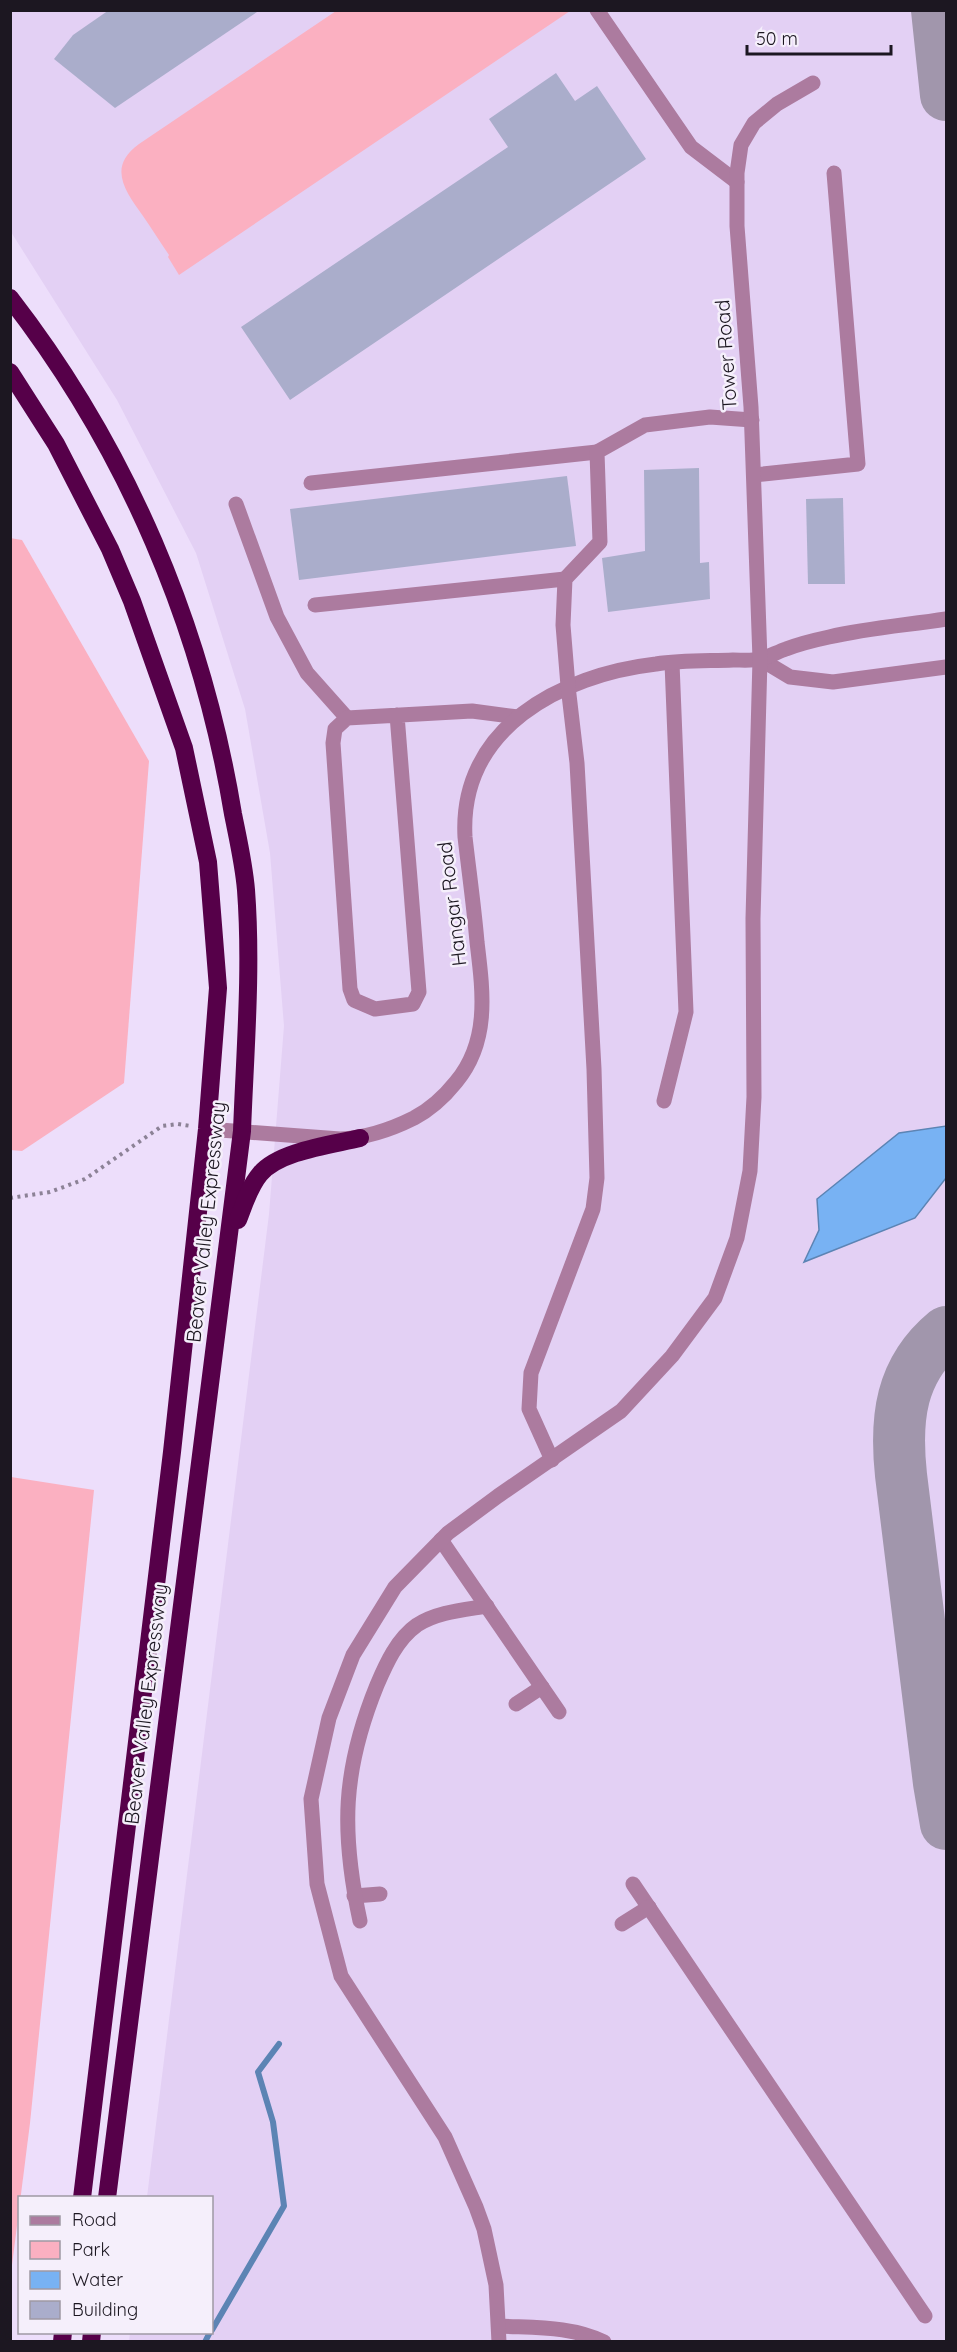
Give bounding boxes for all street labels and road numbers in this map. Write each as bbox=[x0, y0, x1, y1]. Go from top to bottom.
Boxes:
street label: Tower Road bbox=[709, 299, 742, 411]
street label: Hangar Road bbox=[431, 840, 472, 968]
street label: Beaver Valley Expressway bbox=[180, 1100, 231, 1344]
street label: Beaver Valley Expressway bbox=[118, 1582, 173, 1826]

